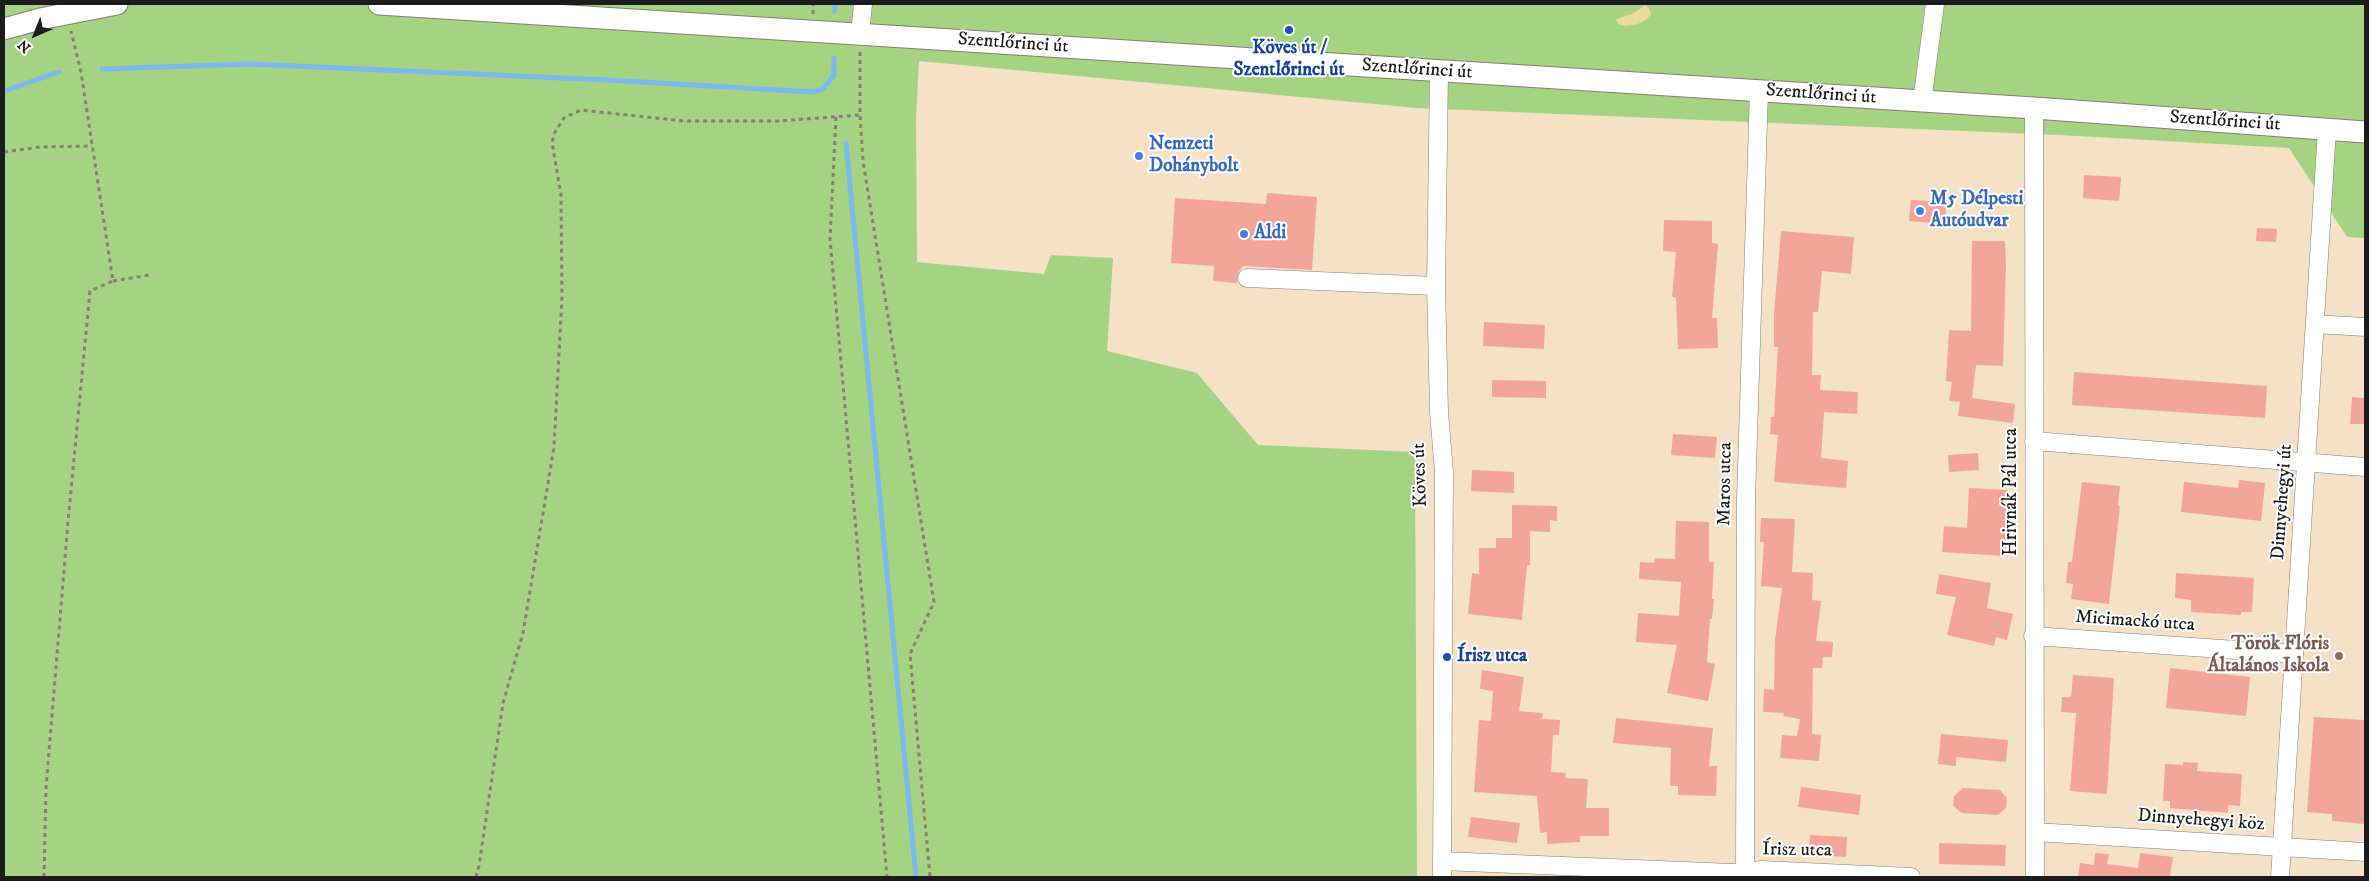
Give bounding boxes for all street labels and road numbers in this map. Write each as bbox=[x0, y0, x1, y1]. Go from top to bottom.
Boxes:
street label: Szentlőrinci út bbox=[957, 29, 1069, 59]
street label: Szentlőrinci út bbox=[1361, 55, 1473, 85]
street label: Szentlőrinci út bbox=[1765, 80, 1877, 110]
street label: Szentlőrinci út bbox=[2169, 107, 2281, 137]
street label: Hrivnák Pál utca bbox=[2001, 428, 2023, 556]
street label: Köves út bbox=[1408, 442, 1434, 508]
street label: Maros utca bbox=[1714, 442, 1738, 526]
street label: Dinnyehegyi út bbox=[2268, 443, 2298, 561]
street label: Micimackó utca bbox=[2074, 606, 2196, 638]
street label: Dinnyehegyi köz bbox=[2137, 805, 2265, 837]
street label: Írisz utca bbox=[1762, 839, 1832, 863]

